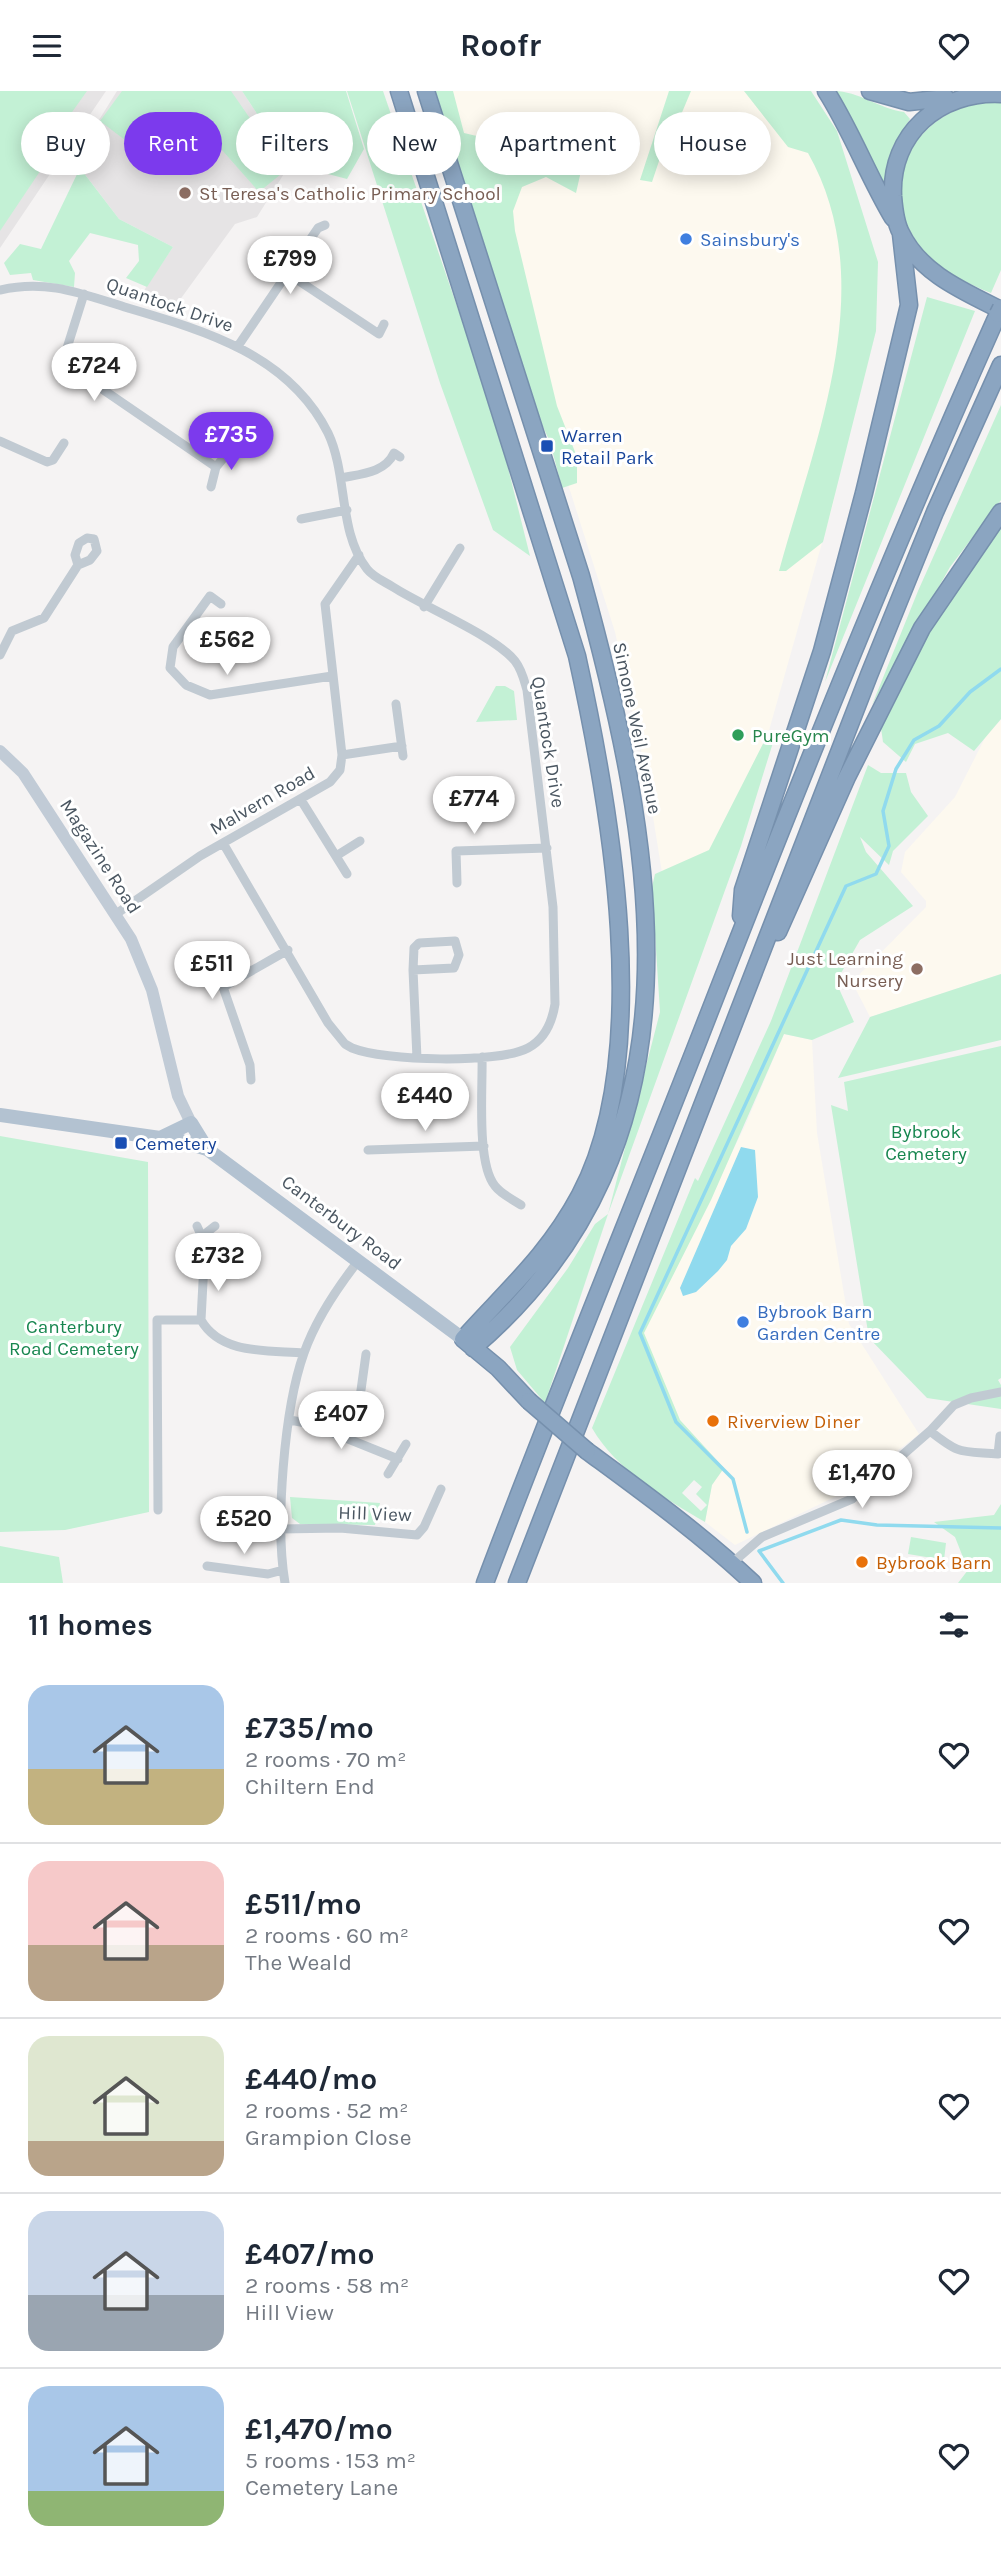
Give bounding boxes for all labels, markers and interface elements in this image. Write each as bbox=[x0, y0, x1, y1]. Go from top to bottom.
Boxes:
icon: menu bbox=[28, 27, 66, 65]
text: Roofr bbox=[460, 27, 541, 64]
icon: heart bbox=[935, 27, 973, 65]
chip: Buy bbox=[21, 112, 110, 175]
chip: Rent bbox=[124, 112, 222, 175]
chip: Filters bbox=[236, 112, 353, 175]
chip: New bbox=[367, 112, 461, 175]
chip: Apartment bbox=[475, 112, 640, 175]
chip: House bbox=[654, 112, 771, 175]
place label: St Teresa's Catholic Primary School bbox=[199, 183, 501, 205]
marker: St Teresa's Catholic Primary School bbox=[177, 185, 193, 201]
place label: Sainsbury's bbox=[700, 229, 800, 251]
marker: Sainsbury's bbox=[678, 231, 694, 247]
pin: £799 bbox=[249, 237, 331, 296]
text: £799 bbox=[263, 245, 317, 272]
street label: Quantock Drive bbox=[103, 273, 236, 337]
pin: £724 bbox=[53, 343, 135, 403]
text: £724 bbox=[68, 352, 120, 379]
pin: £735 bbox=[190, 413, 272, 472]
text: £735 bbox=[205, 421, 257, 448]
place label: Warren Retail Park bbox=[561, 425, 654, 469]
marker: Warren Retail Park bbox=[539, 438, 555, 454]
pin: £562 bbox=[186, 617, 268, 677]
text: £562 bbox=[199, 626, 255, 653]
street label: Simone Weil Avenue bbox=[608, 640, 666, 816]
street label: Quantock Drive bbox=[527, 675, 569, 809]
place label: PureGym bbox=[752, 725, 830, 747]
marker: PureGym bbox=[730, 727, 746, 743]
street label: Malvern Road bbox=[206, 762, 319, 840]
pin: £774 bbox=[433, 777, 515, 836]
text: £774 bbox=[449, 785, 499, 812]
street label: Magazine Road bbox=[55, 795, 145, 918]
pin: £511 bbox=[171, 941, 253, 1001]
place label: Just Learning Nursery bbox=[787, 948, 903, 992]
text: £511 bbox=[190, 950, 234, 977]
marker: Just Learning Nursery bbox=[909, 961, 925, 977]
pin: £440 bbox=[384, 1073, 466, 1133]
text: £440 bbox=[397, 1082, 453, 1109]
park label: Bybrook Cemetery bbox=[885, 1121, 967, 1165]
place label: Cemetery bbox=[135, 1133, 217, 1155]
marker: Cemetery bbox=[113, 1135, 129, 1151]
street label: Canterbury Road bbox=[277, 1171, 406, 1275]
pin: £732 bbox=[177, 1233, 259, 1293]
text: £732 bbox=[191, 1242, 245, 1269]
place label: Bybrook Barn Garden Centre bbox=[757, 1301, 880, 1345]
marker: Bybrook Barn Garden Centre bbox=[735, 1314, 751, 1330]
park label: Canterbury Road Cemetery bbox=[9, 1316, 139, 1360]
pin: £407 bbox=[300, 1391, 382, 1451]
text: £407 bbox=[314, 1400, 368, 1427]
place label: Riverview Diner bbox=[727, 1411, 860, 1433]
marker: Riverview Diner bbox=[705, 1413, 721, 1429]
pin: £1,470 bbox=[805, 1451, 919, 1510]
text: £1,470 bbox=[828, 1459, 896, 1486]
pin: £520 bbox=[203, 1497, 285, 1556]
street label: Hill View bbox=[338, 1502, 412, 1526]
text: £520 bbox=[216, 1505, 272, 1532]
place label: Bybrook Barn bbox=[876, 1552, 991, 1574]
marker: Bybrook Barn bbox=[854, 1554, 870, 1570]
icon: filters bbox=[935, 1606, 973, 1644]
text: 11 homes bbox=[28, 1607, 153, 1643]
text: £735/mo bbox=[245, 1710, 374, 1746]
icon: home bbox=[84, 1713, 168, 1797]
icon: heart bbox=[935, 1736, 973, 1774]
text: 2 rooms · 70 m² bbox=[245, 1746, 407, 1773]
text: Chiltern End bbox=[245, 1773, 375, 1800]
text: £511/mo bbox=[245, 1886, 362, 1922]
icon: home bbox=[84, 1889, 168, 1973]
icon: heart bbox=[935, 1912, 973, 1950]
text: 2 rooms · 60 m² bbox=[245, 1922, 409, 1949]
text: The Weald bbox=[245, 1949, 352, 1976]
text: £440/mo bbox=[245, 2061, 377, 2097]
icon: home bbox=[84, 2064, 168, 2148]
icon: heart bbox=[935, 2087, 973, 2125]
text: 2 rooms · 52 m² bbox=[245, 2097, 408, 2124]
text: Grampion Close bbox=[245, 2124, 412, 2151]
text: £407/mo bbox=[245, 2236, 374, 2272]
icon: home bbox=[84, 2239, 168, 2323]
icon: heart bbox=[935, 2262, 973, 2300]
text: 2 rooms · 58 m² bbox=[245, 2272, 409, 2299]
text: Hill View bbox=[245, 2299, 334, 2326]
text: £1,470/mo bbox=[245, 2411, 393, 2447]
icon: home bbox=[84, 2414, 168, 2498]
icon: heart bbox=[935, 2437, 973, 2475]
text: 5 rooms · 153 m² bbox=[245, 2447, 416, 2474]
text: Cemetery Lane bbox=[245, 2474, 398, 2501]

